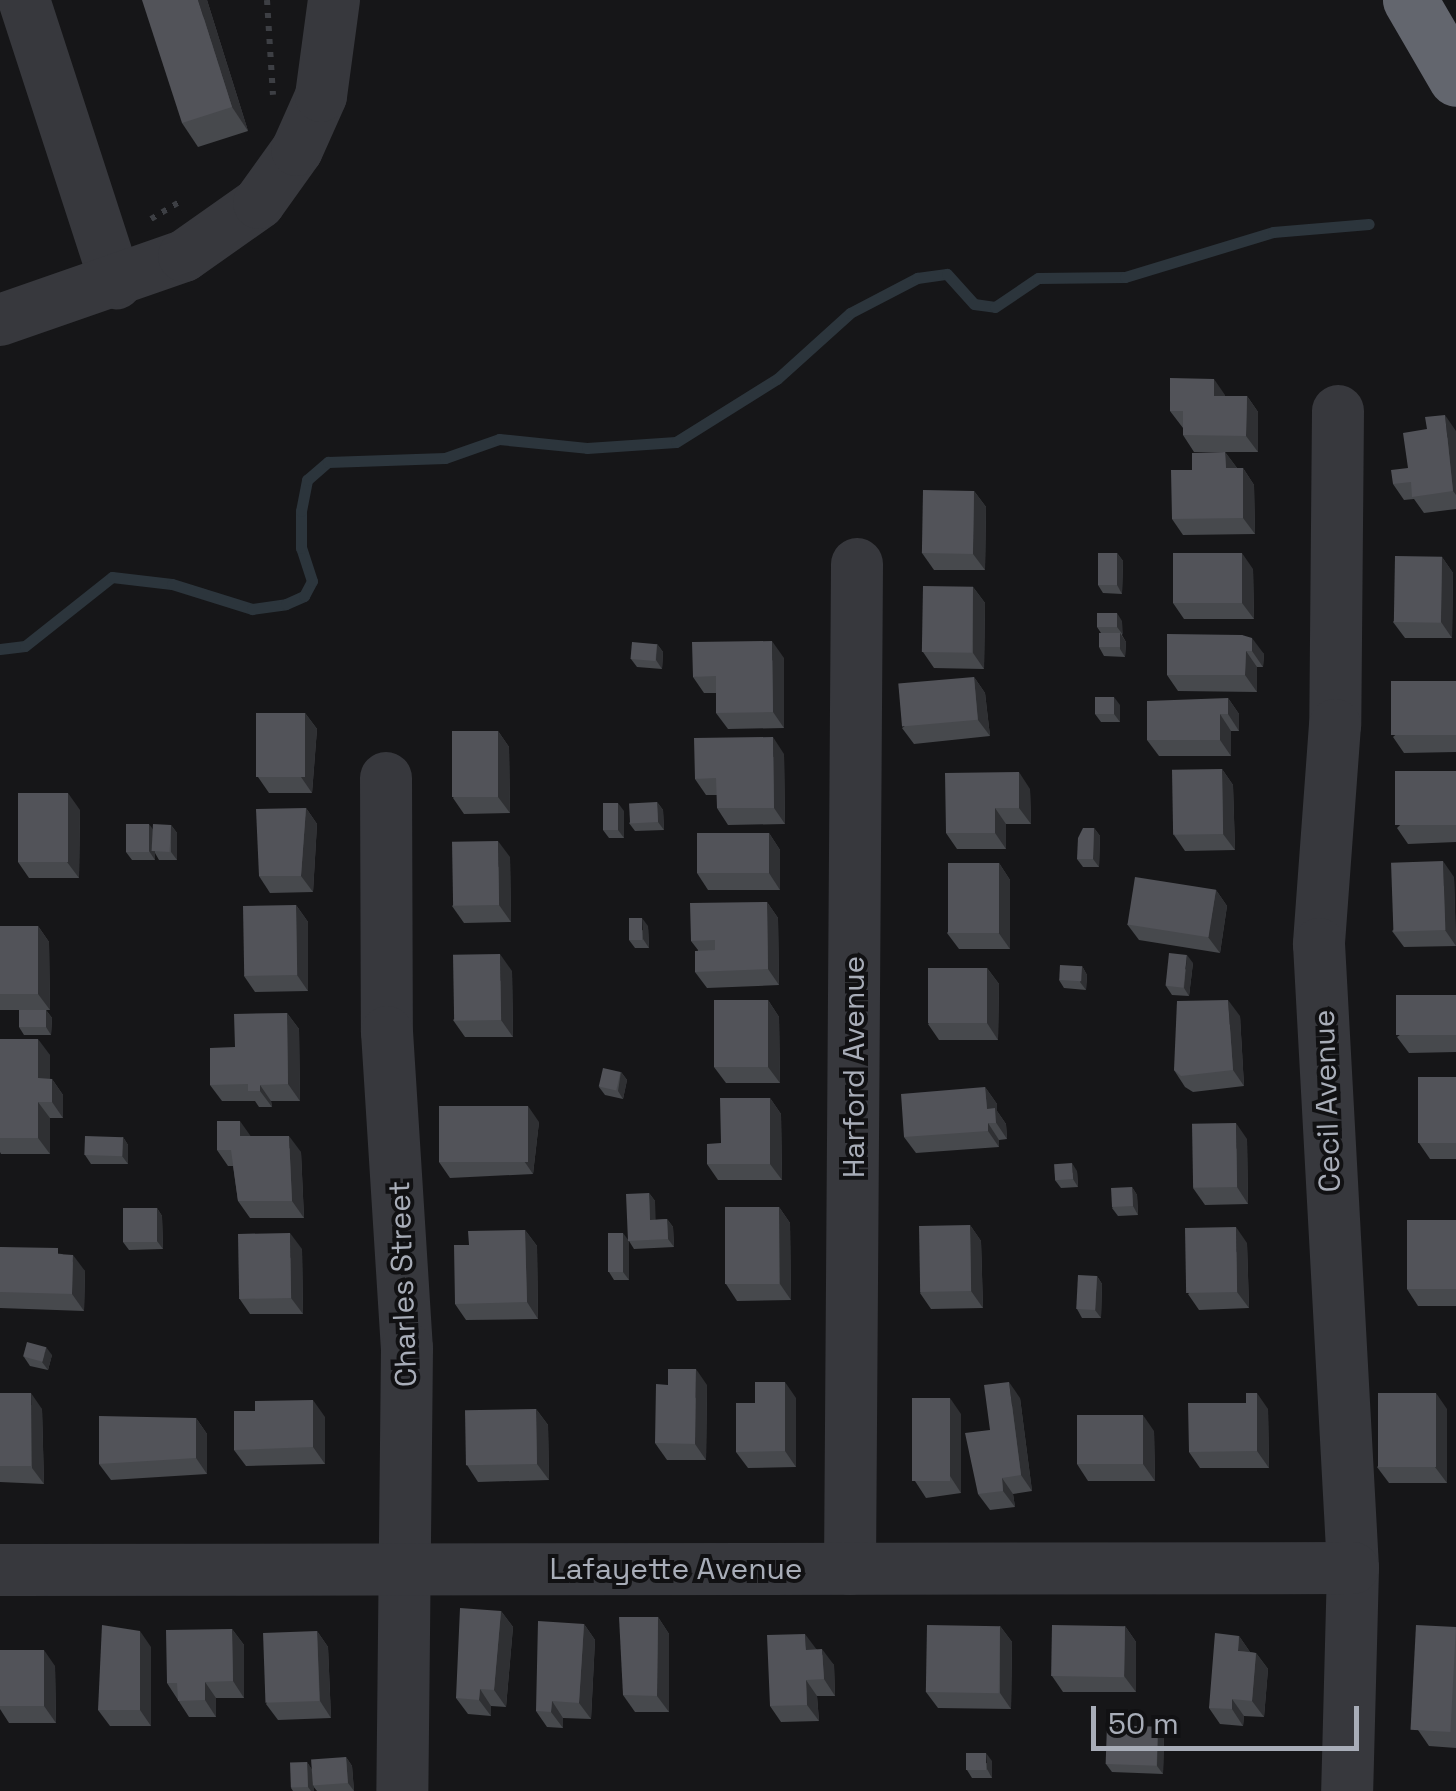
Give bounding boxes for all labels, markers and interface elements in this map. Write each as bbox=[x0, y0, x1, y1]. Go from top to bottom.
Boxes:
street label: Harford Avenue bbox=[836, 955, 872, 1179]
street label: Cecil Avenue bbox=[1306, 1009, 1348, 1193]
street label: Charles Street bbox=[381, 1180, 425, 1388]
street label: Lafayette Avenue bbox=[549, 1551, 803, 1587]
scale bar bbox=[1096, 1686, 1364, 1748]
text: 50 m bbox=[1108, 1704, 1179, 1743]

